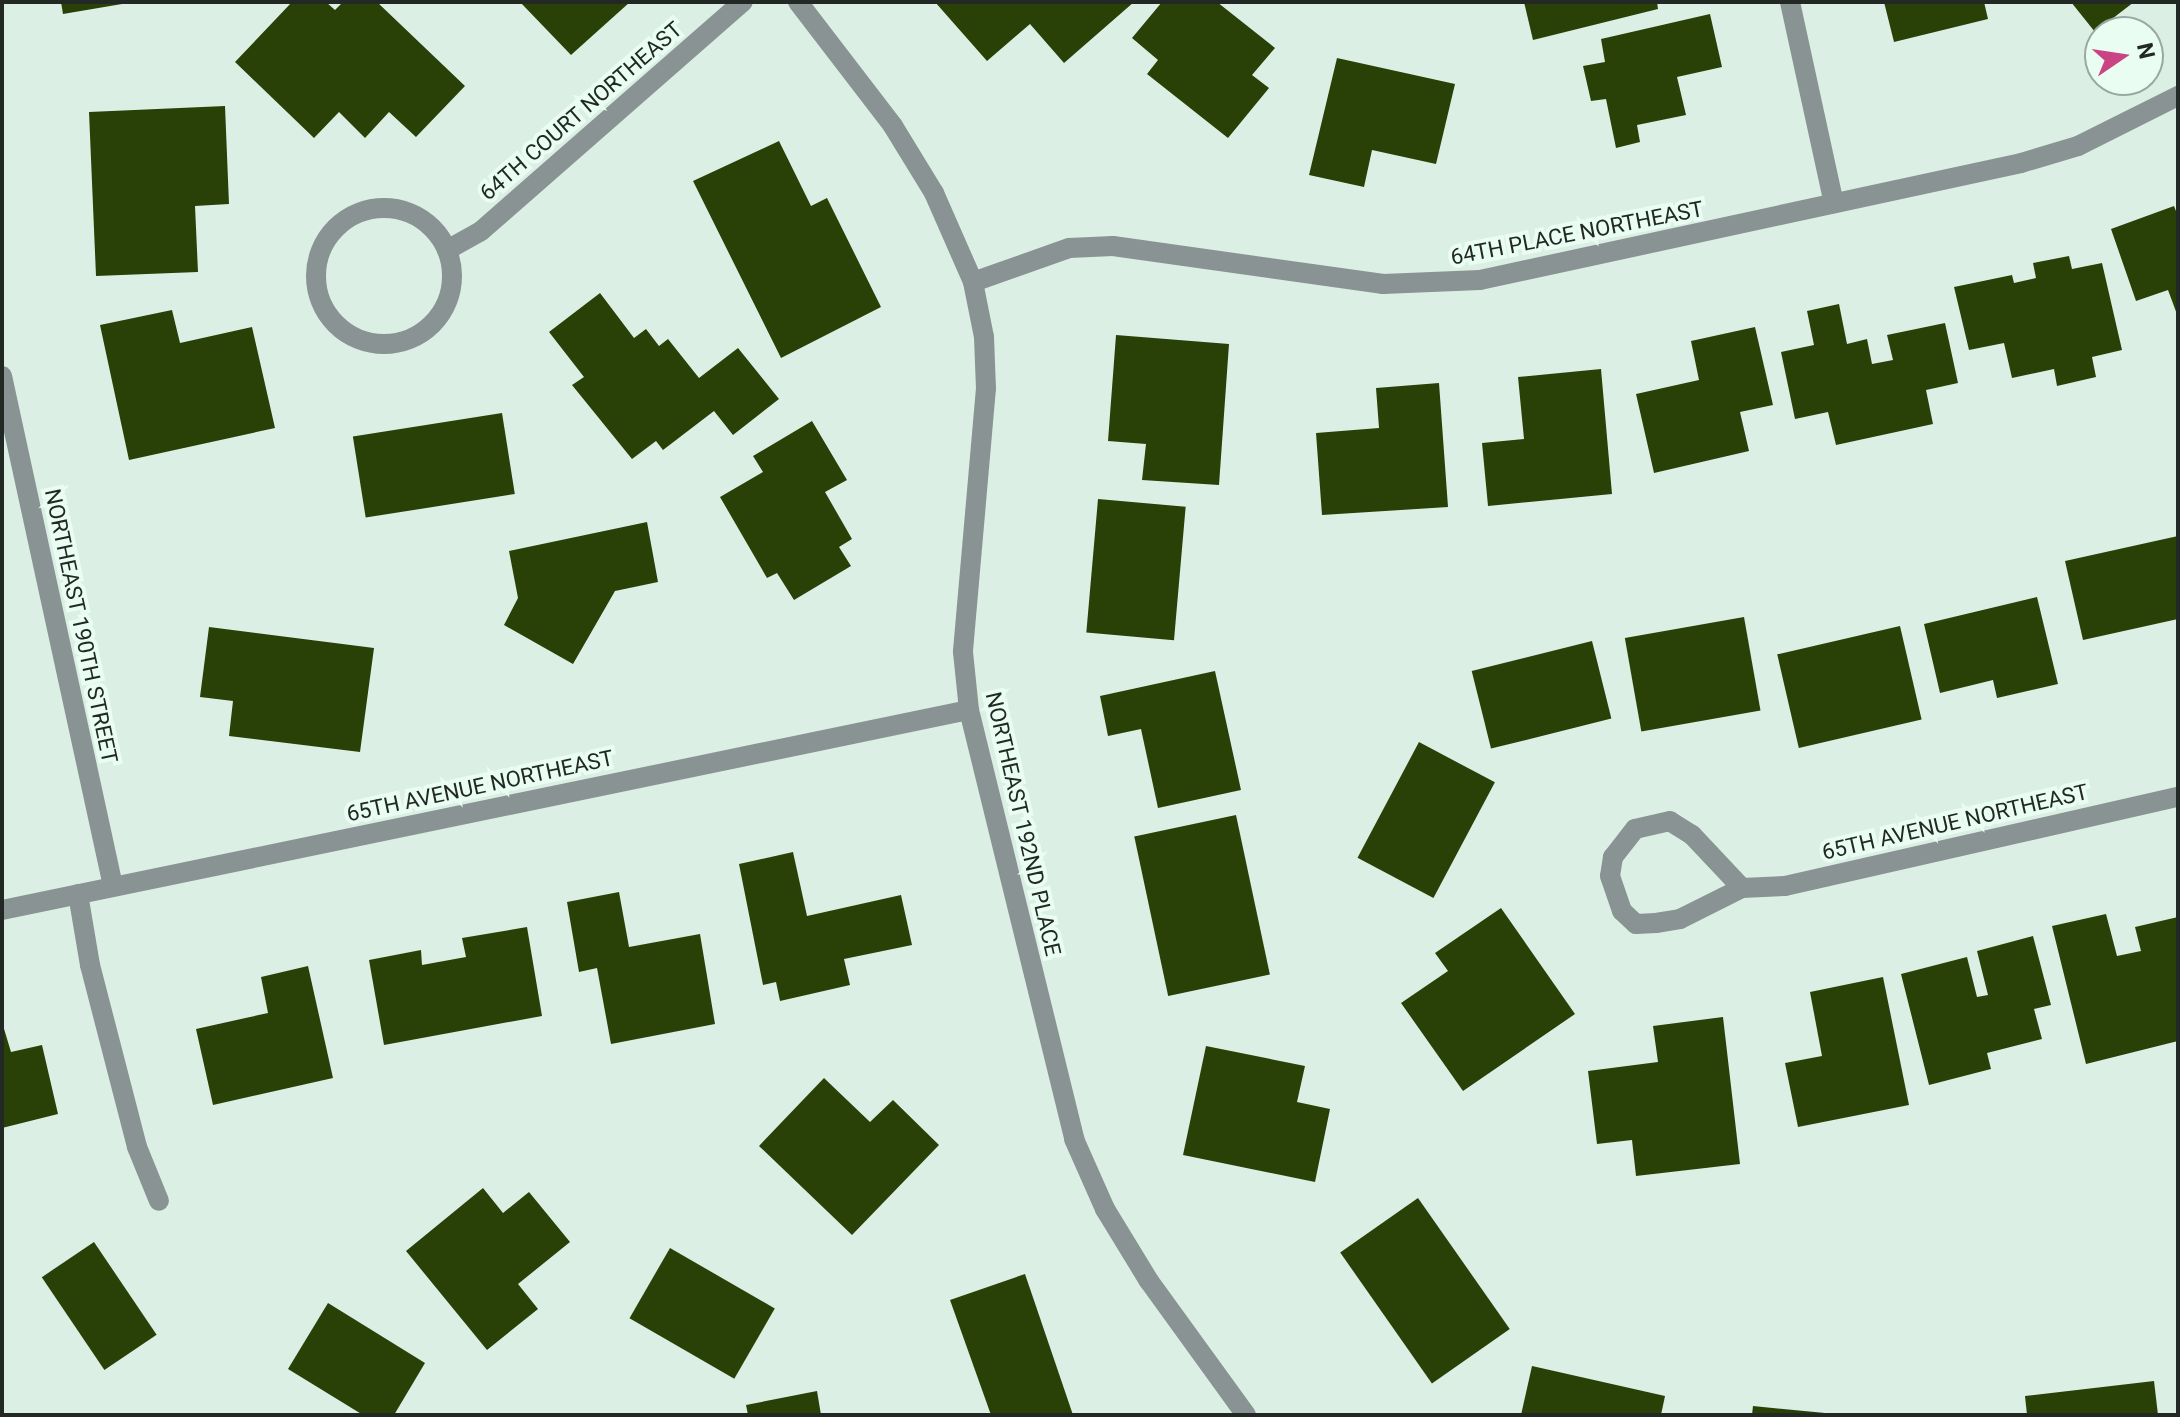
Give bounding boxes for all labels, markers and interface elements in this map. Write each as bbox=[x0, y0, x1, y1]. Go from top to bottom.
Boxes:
street label: 64TH COURT NORTHEAST bbox=[474, 16, 688, 206]
north arrow bbox=[2084, 16, 2164, 96]
text: N bbox=[2132, 41, 2160, 61]
street label: 64TH PLACE NORTHEAST bbox=[1448, 196, 1706, 270]
street label: NORTHEAST 190TH STREET bbox=[39, 486, 123, 766]
street label: NORTHEAST 192ND PLACE bbox=[980, 689, 1066, 959]
street label: 65TH AVENUE NORTHEAST bbox=[344, 745, 616, 827]
street label: 65TH AVENUE NORTHEAST bbox=[1819, 779, 2091, 865]

